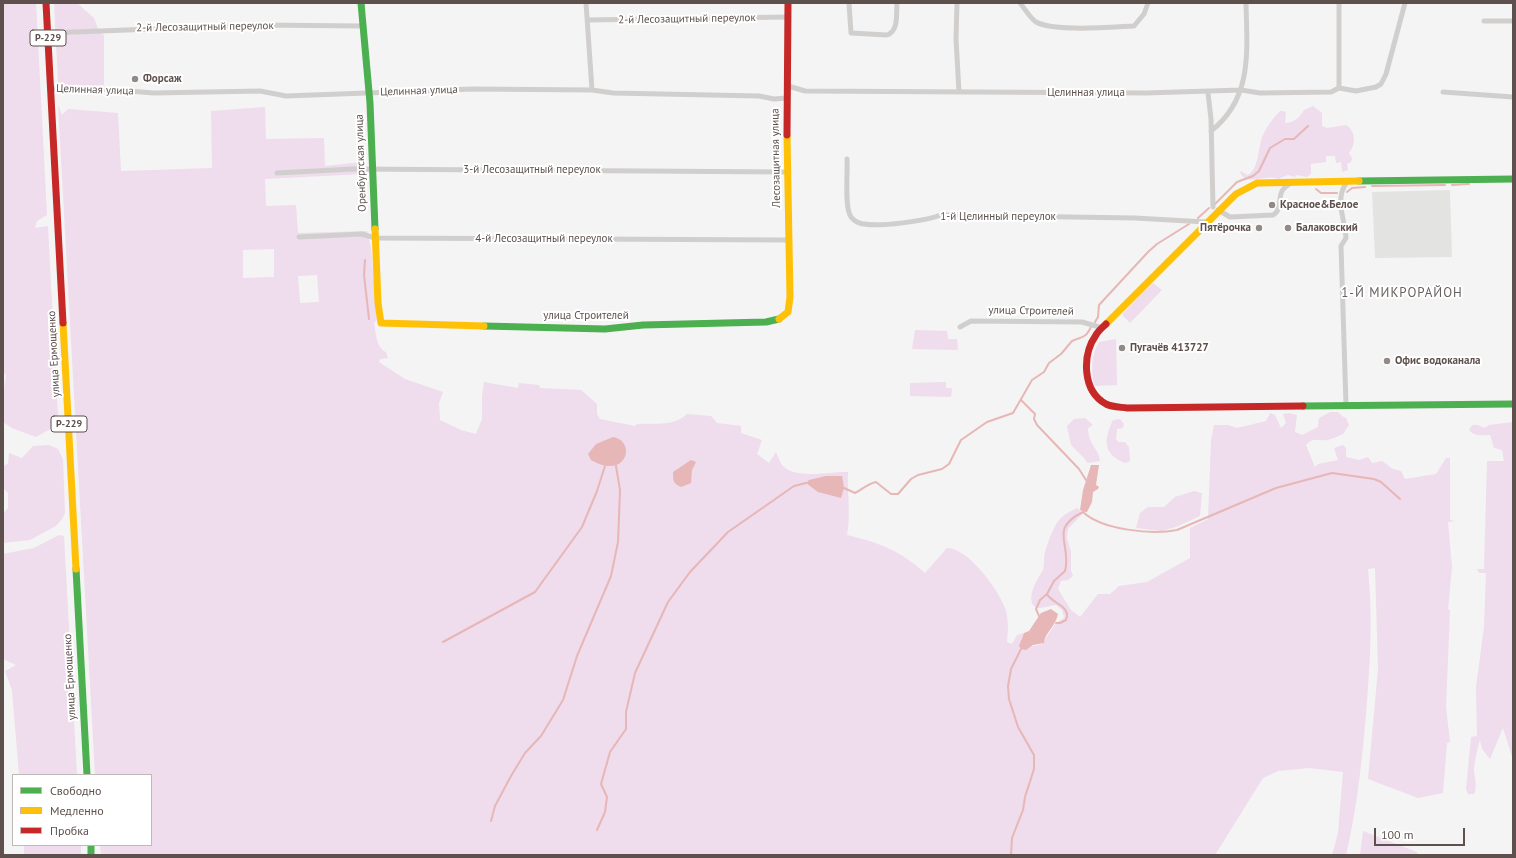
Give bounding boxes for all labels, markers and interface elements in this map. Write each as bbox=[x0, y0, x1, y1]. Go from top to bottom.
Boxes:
street label: 2-й Лесозащитный переулок bbox=[618, 11, 756, 27]
street label: 2-й Лесозащитный переулок bbox=[136, 19, 274, 35]
road number: Р-229 bbox=[30, 30, 66, 46]
place label: Форсаж bbox=[143, 72, 182, 86]
marker: Форсаж bbox=[130, 74, 140, 84]
street label: Целинная улица bbox=[56, 82, 134, 98]
street label: Целинная улица bbox=[380, 83, 458, 99]
street label: Целинная улица bbox=[1047, 86, 1125, 100]
street label: Лесозащитная улица bbox=[769, 108, 783, 208]
street label: Оренбургская улица bbox=[353, 114, 369, 212]
street label: 3-й Лесозащитный переулок bbox=[463, 163, 601, 177]
place label: Красное&Белое bbox=[1280, 198, 1358, 212]
marker: Красное&Белое bbox=[1267, 200, 1277, 210]
street label: 1-й Целинный переулок bbox=[940, 210, 1056, 224]
place label: Пятёрочка bbox=[1200, 221, 1251, 235]
place label: Балаковский bbox=[1296, 221, 1358, 235]
marker: Пятёрочка bbox=[1254, 223, 1264, 233]
marker: Балаковский bbox=[1283, 223, 1293, 233]
street label: 4-й Лесозащитный переулок bbox=[475, 232, 613, 246]
district label: 1-Й МИКРОРАЙОН bbox=[1341, 285, 1463, 301]
street label: улица Строителей bbox=[988, 304, 1074, 318]
street label: улица Строителей bbox=[543, 309, 629, 323]
street label: улица Ермощенко bbox=[45, 310, 63, 398]
place label: Пугачёв 413727 bbox=[1130, 341, 1209, 355]
marker: Пугачёв 413727 bbox=[1117, 343, 1127, 353]
place label: Офис водоканала bbox=[1395, 354, 1481, 368]
marker: Офис водоканала bbox=[1382, 356, 1392, 366]
road number: Р-229 bbox=[51, 416, 87, 432]
street label: улица Ермощенко bbox=[61, 633, 79, 721]
legend bbox=[12, 774, 152, 846]
text: Свободно bbox=[50, 783, 101, 798]
text: Медленно bbox=[50, 803, 104, 818]
scale bar bbox=[1376, 820, 1467, 846]
text: Пробка bbox=[50, 823, 89, 838]
text: 100 m bbox=[1381, 827, 1414, 842]

